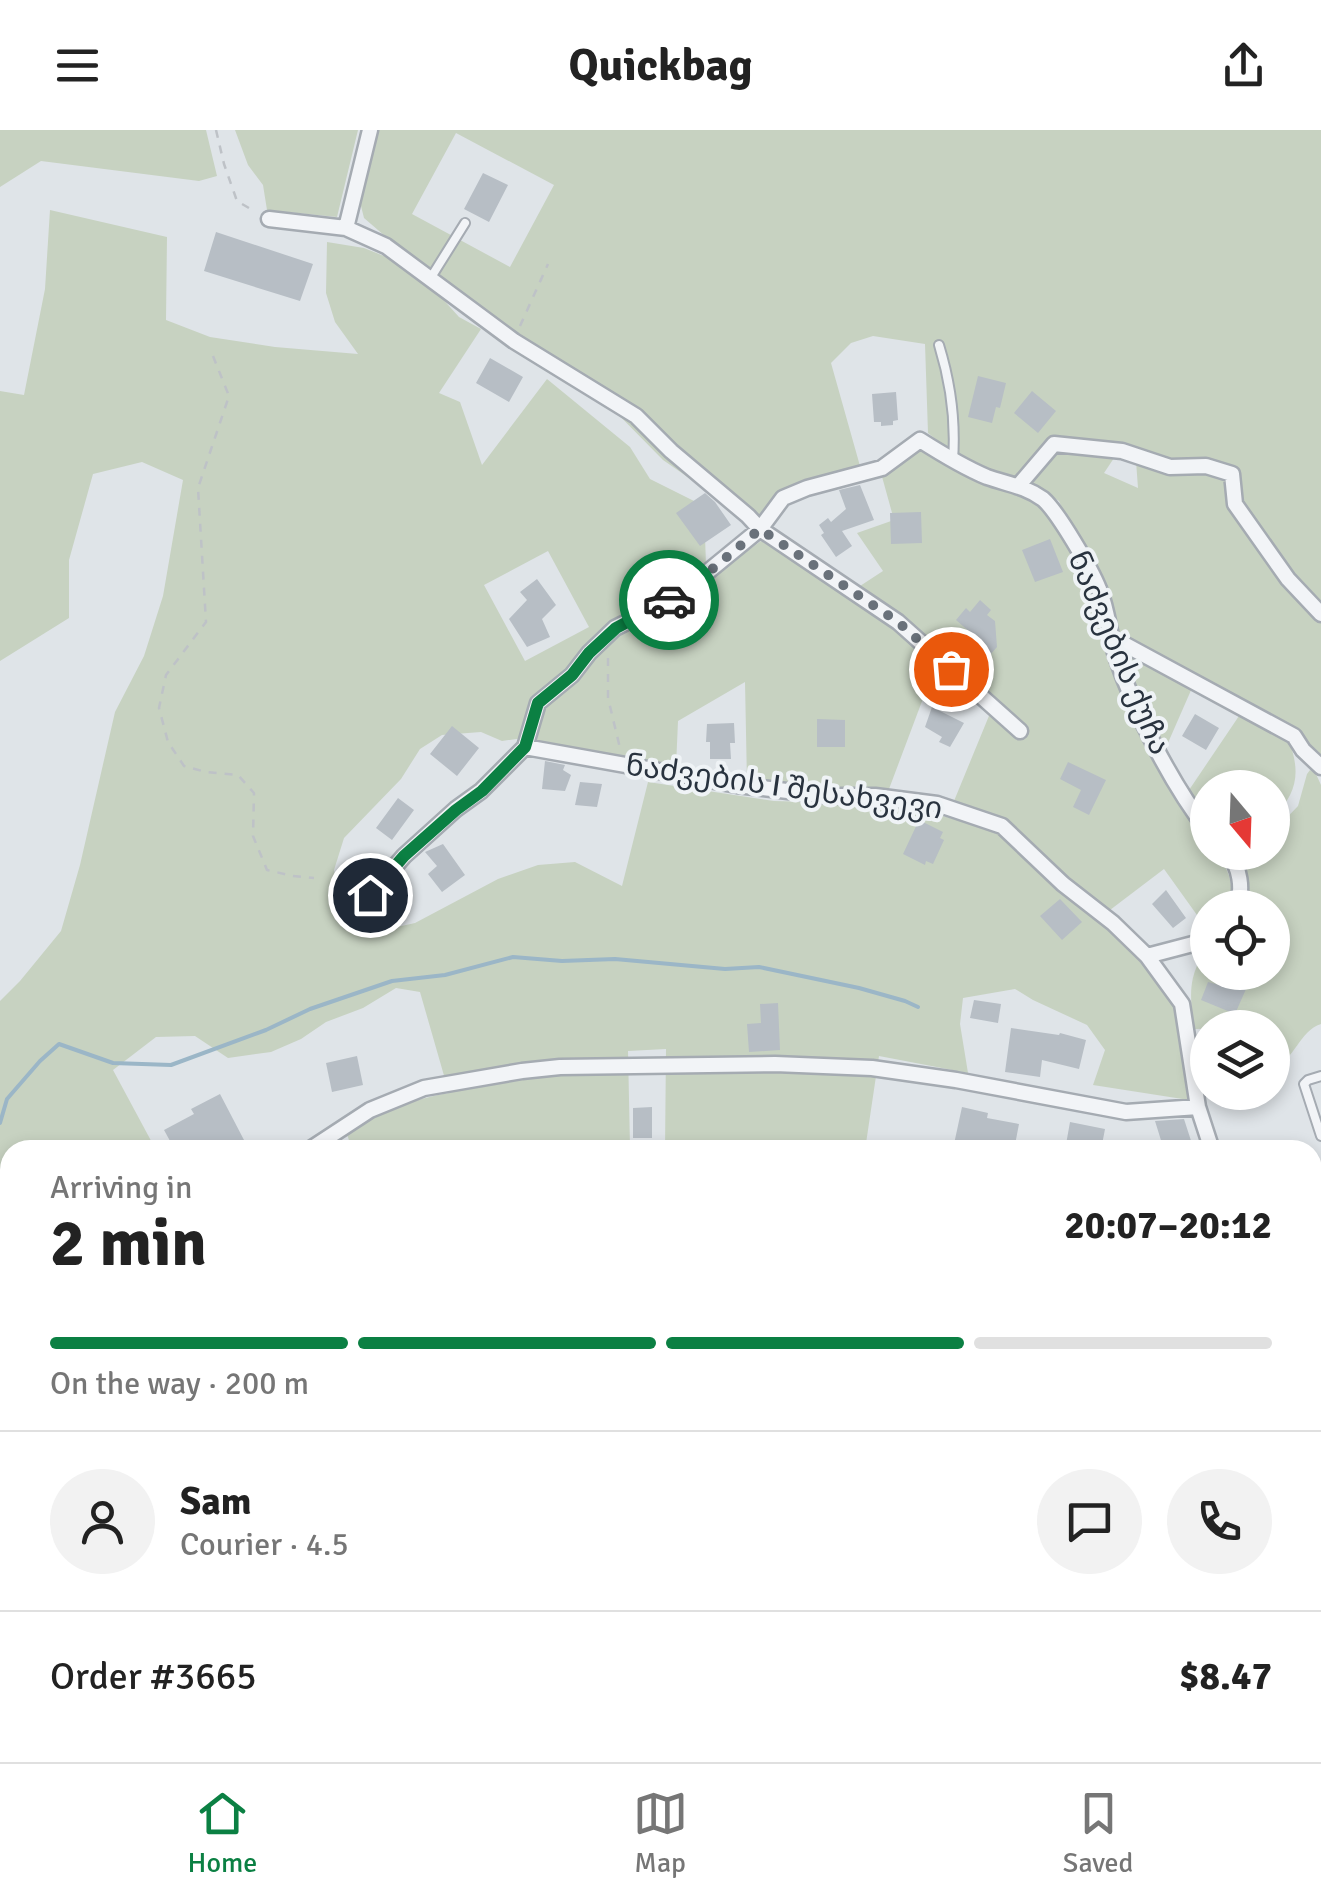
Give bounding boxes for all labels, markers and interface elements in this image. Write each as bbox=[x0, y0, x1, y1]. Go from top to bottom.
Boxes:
icon: menu bbox=[50, 38, 105, 93]
text: Quickbag bbox=[568, 38, 753, 93]
icon: share bbox=[1216, 38, 1271, 93]
street label: ნაძვების ქუჩა bbox=[1059, 546, 1179, 760]
courier bbox=[619, 550, 719, 650]
icon: car bbox=[642, 573, 697, 628]
pin bbox=[909, 627, 994, 712]
icon: bag bbox=[924, 642, 979, 697]
street label: ნაძვების I შესახვევი bbox=[623, 746, 945, 828]
north arrow bbox=[1190, 770, 1290, 870]
map controls bbox=[1190, 770, 1290, 1110]
pin bbox=[328, 853, 413, 938]
icon: home bbox=[343, 868, 398, 923]
button: locate bbox=[1190, 890, 1290, 990]
button: layers bbox=[1190, 1010, 1290, 1110]
text: Arriving in bbox=[50, 1168, 192, 1207]
text: 20:07–20:12 bbox=[1064, 1202, 1272, 1249]
text: 2 min bbox=[50, 1204, 207, 1284]
text: On the way · 200 m bbox=[50, 1364, 309, 1403]
button: person bbox=[50, 1469, 155, 1574]
button: chat bbox=[1037, 1469, 1142, 1574]
button: phone bbox=[1167, 1469, 1272, 1574]
text: Sam bbox=[180, 1478, 251, 1525]
text: Courier · 4.5 bbox=[180, 1525, 349, 1564]
text: Order #3665 bbox=[50, 1653, 257, 1700]
text: $8.47 bbox=[1179, 1653, 1272, 1700]
tab: Home bbox=[188, 1786, 257, 1880]
tab: Map bbox=[633, 1786, 688, 1880]
tab: Saved bbox=[1063, 1786, 1133, 1880]

